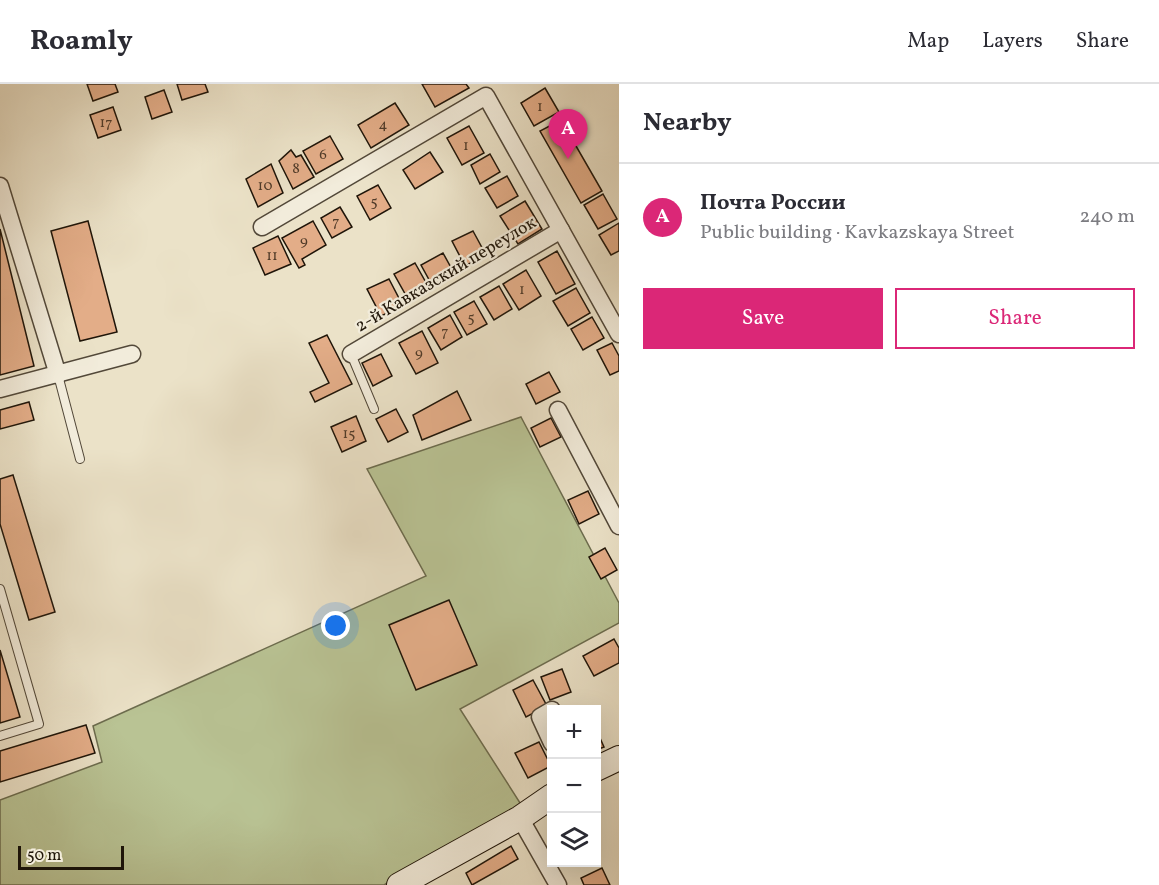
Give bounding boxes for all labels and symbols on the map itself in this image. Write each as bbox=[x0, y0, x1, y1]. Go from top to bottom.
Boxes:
house number: 1 bbox=[537, 97, 543, 118]
pin: A bbox=[548, 110, 588, 159]
house number: 17 bbox=[99, 113, 113, 134]
house number: 4 bbox=[379, 115, 388, 136]
house number: 1 bbox=[463, 136, 469, 157]
house number: 6 bbox=[319, 145, 327, 166]
house number: 8 bbox=[292, 159, 300, 180]
house number: 10 bbox=[258, 176, 272, 197]
house number: 5 bbox=[370, 192, 378, 213]
street label: 2-й Кавказский переулок bbox=[351, 211, 542, 339]
house number: 7 bbox=[332, 212, 340, 233]
house number: 9 bbox=[300, 231, 308, 252]
house number: 11 bbox=[266, 246, 278, 267]
house number: 1 bbox=[519, 280, 525, 301]
house number: 5 bbox=[467, 308, 475, 329]
house number: 7 bbox=[441, 322, 449, 343]
house number: 9 bbox=[415, 343, 423, 364]
house number: 15 bbox=[342, 424, 356, 445]
your location bbox=[321, 611, 350, 640]
scale bar bbox=[18, 843, 124, 870]

